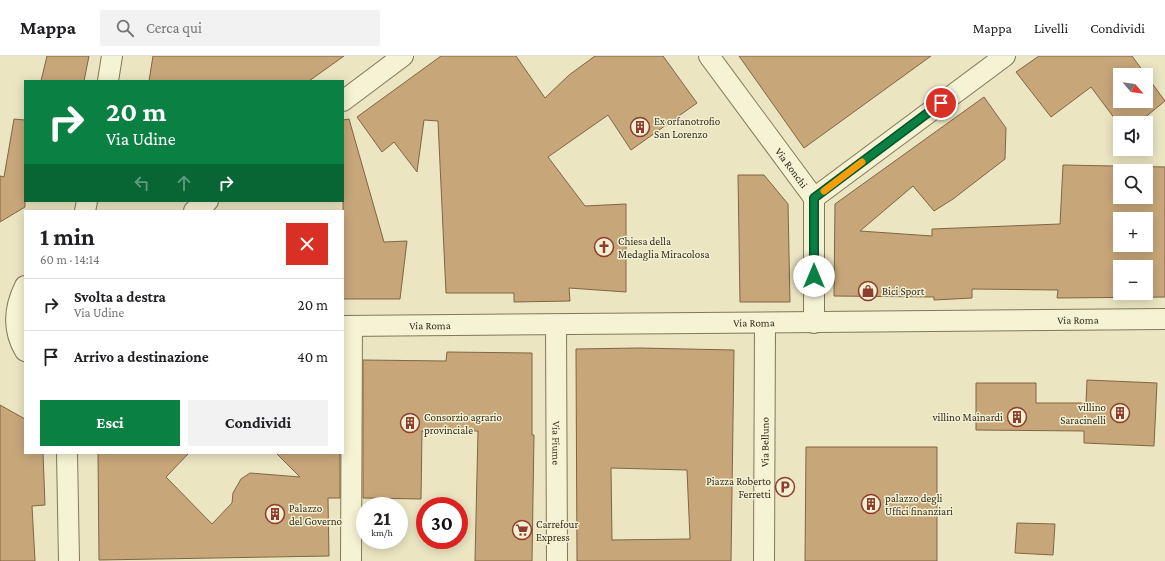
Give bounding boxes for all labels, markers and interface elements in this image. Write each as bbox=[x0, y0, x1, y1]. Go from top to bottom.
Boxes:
search box bbox=[100, 10, 380, 46]
text: Mappa bbox=[20, 17, 76, 38]
icon: search bbox=[114, 17, 136, 39]
text: Cerca qui bbox=[146, 20, 202, 36]
text: Mappa bbox=[973, 20, 1012, 36]
text: Livelli bbox=[1034, 20, 1068, 36]
text: Condividi bbox=[1090, 20, 1145, 36]
north arrow bbox=[1113, 68, 1153, 108]
map controls bbox=[1113, 68, 1153, 300]
pin bbox=[924, 86, 958, 120]
icon: arrive bbox=[930, 92, 952, 114]
icon: right bbox=[40, 96, 92, 148]
text: 20 m bbox=[106, 96, 166, 127]
place label: Ex orfanotrofio San Lorenzo bbox=[654, 115, 721, 140]
building icon: Ex orfanotrofio San Lorenzo bbox=[629, 116, 651, 138]
button: sound bbox=[1113, 116, 1153, 156]
text: Via Udine bbox=[106, 129, 176, 149]
street label: Via Ronchi bbox=[773, 145, 810, 190]
button: search bbox=[1113, 164, 1153, 204]
icon: left bbox=[131, 172, 153, 194]
icon: ahead bbox=[173, 172, 195, 194]
icon: right bbox=[215, 172, 237, 194]
button: + bbox=[1113, 212, 1153, 252]
text: 1 min bbox=[40, 223, 95, 250]
button: close bbox=[286, 223, 328, 265]
place label: Chiesa della Medaglia Miracolosa bbox=[618, 235, 710, 261]
church icon: Chiesa della Medaglia Miracolosa bbox=[593, 236, 615, 258]
text: 60 m · 14:14 bbox=[40, 252, 100, 267]
position arrow bbox=[793, 255, 835, 297]
button: − bbox=[1113, 260, 1153, 300]
shop icon: Bici Sport bbox=[857, 280, 879, 302]
place label: Bici Sport bbox=[882, 285, 925, 298]
text: Svolta a destra bbox=[74, 289, 166, 305]
icon: right bbox=[40, 294, 62, 316]
text: 20 m bbox=[298, 297, 328, 313]
text: Via Udine bbox=[74, 305, 124, 320]
street label: Via Roma bbox=[1057, 314, 1099, 326]
street label: Via Roma bbox=[733, 316, 775, 329]
street label: Via Roma bbox=[409, 319, 451, 331]
icon: arrive bbox=[40, 346, 62, 368]
text: Arrivo a destinazione bbox=[74, 349, 209, 365]
text: 40 m bbox=[297, 349, 328, 365]
button: Esci bbox=[40, 400, 180, 446]
button: Condividi bbox=[188, 400, 328, 446]
place label: villino Saracinelli bbox=[1060, 401, 1107, 426]
building icon: villino Saracinelli bbox=[1109, 402, 1131, 424]
building icon: villino Mainardi bbox=[1006, 406, 1028, 428]
place label: Consorzio agrario provinciale bbox=[424, 411, 502, 437]
place label: villino Mainardi bbox=[931, 411, 1003, 423]
building icon: Consorzio agrario provinciale bbox=[399, 412, 421, 434]
street label: Via Belluno bbox=[758, 416, 771, 467]
street label: Via Fiume bbox=[550, 421, 563, 465]
place label: Piazza Roberto Ferretti bbox=[706, 475, 772, 500]
parking icon: Piazza Roberto Ferretti bbox=[774, 476, 796, 498]
place label: palazzo degli Uffici finanziari bbox=[885, 492, 953, 517]
building icon: palazzo degli Uffici finanziari bbox=[860, 493, 882, 515]
speed limit sign: 30 bbox=[416, 497, 468, 549]
place label: Palazzo del Governo bbox=[289, 502, 343, 527]
building icon: Palazzo del Governo bbox=[264, 503, 286, 525]
text: 21 bbox=[373, 507, 391, 529]
place label: Carrefour Express bbox=[536, 518, 578, 544]
supermarket icon: Carrefour Express bbox=[511, 519, 533, 541]
text: km/h bbox=[371, 527, 393, 538]

